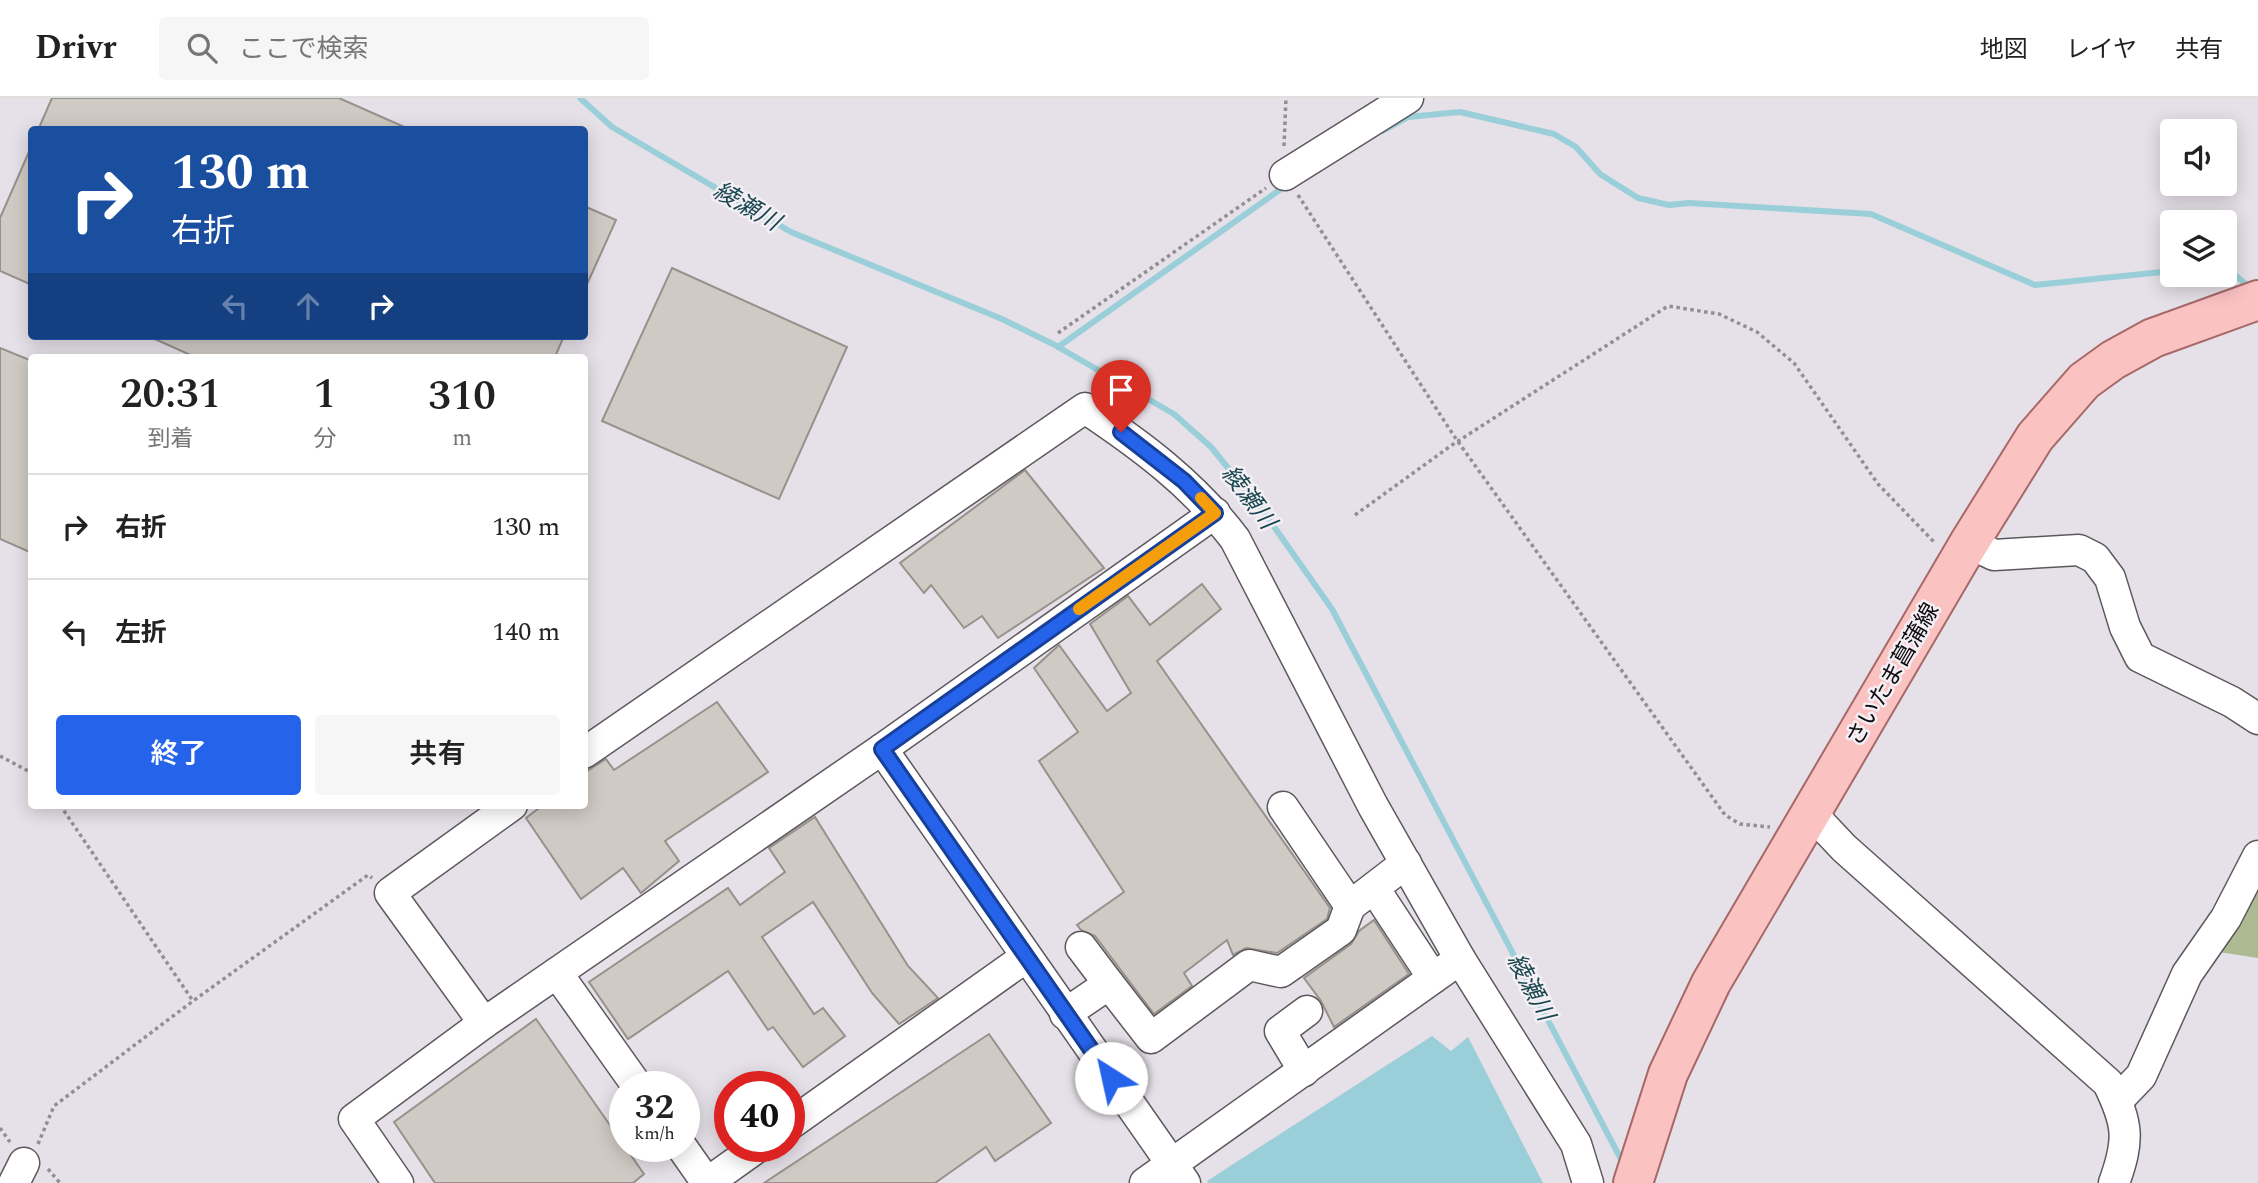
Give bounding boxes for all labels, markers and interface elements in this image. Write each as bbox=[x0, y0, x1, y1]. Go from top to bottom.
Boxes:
search box bbox=[159, 17, 649, 80]
text: Drivr bbox=[35, 23, 117, 73]
icon: search bbox=[183, 29, 221, 67]
text: ここで検索 bbox=[239, 29, 369, 69]
text: 地図 bbox=[1980, 32, 2028, 68]
text: レイヤ bbox=[2066, 32, 2137, 68]
text: 共有 bbox=[2175, 32, 2223, 68]
map controls bbox=[2160, 119, 2237, 287]
button: sound bbox=[2160, 119, 2237, 196]
text: 130 m bbox=[171, 136, 310, 211]
icon: right bbox=[56, 154, 147, 245]
water label: 綾瀬川 bbox=[706, 173, 789, 242]
text: 右折 bbox=[171, 207, 235, 256]
button: layers bbox=[2160, 210, 2237, 287]
icon: left bbox=[216, 287, 254, 325]
icon: ahead bbox=[289, 287, 327, 325]
icon: right bbox=[362, 287, 400, 325]
pin bbox=[1091, 360, 1151, 432]
text: 20:31 bbox=[120, 363, 221, 426]
text: 1 bbox=[313, 363, 336, 426]
text: 310 bbox=[428, 365, 496, 428]
icon: arrive bbox=[1102, 371, 1140, 409]
text: m bbox=[452, 421, 472, 456]
text: 到着 bbox=[148, 422, 194, 457]
text: 分 bbox=[313, 422, 336, 457]
water label: 綾瀬川 bbox=[1212, 458, 1286, 540]
text: 130 m bbox=[492, 507, 560, 547]
icon: right bbox=[56, 508, 94, 546]
text: 右折 bbox=[115, 508, 167, 548]
street label: さいたま菖蒲線 bbox=[1838, 597, 1949, 753]
text: 140 m bbox=[492, 612, 560, 652]
icon: left bbox=[56, 613, 94, 651]
text: 左折 bbox=[115, 613, 167, 653]
button: 終了 bbox=[56, 715, 301, 795]
button: 共有 bbox=[315, 715, 560, 795]
water label: 綾瀬川 bbox=[1497, 947, 1564, 1030]
position arrow bbox=[1074, 1041, 1148, 1115]
speed limit sign: 40 bbox=[714, 1071, 805, 1162]
text: 32 bbox=[635, 1081, 674, 1134]
text: km/h bbox=[634, 1120, 675, 1147]

